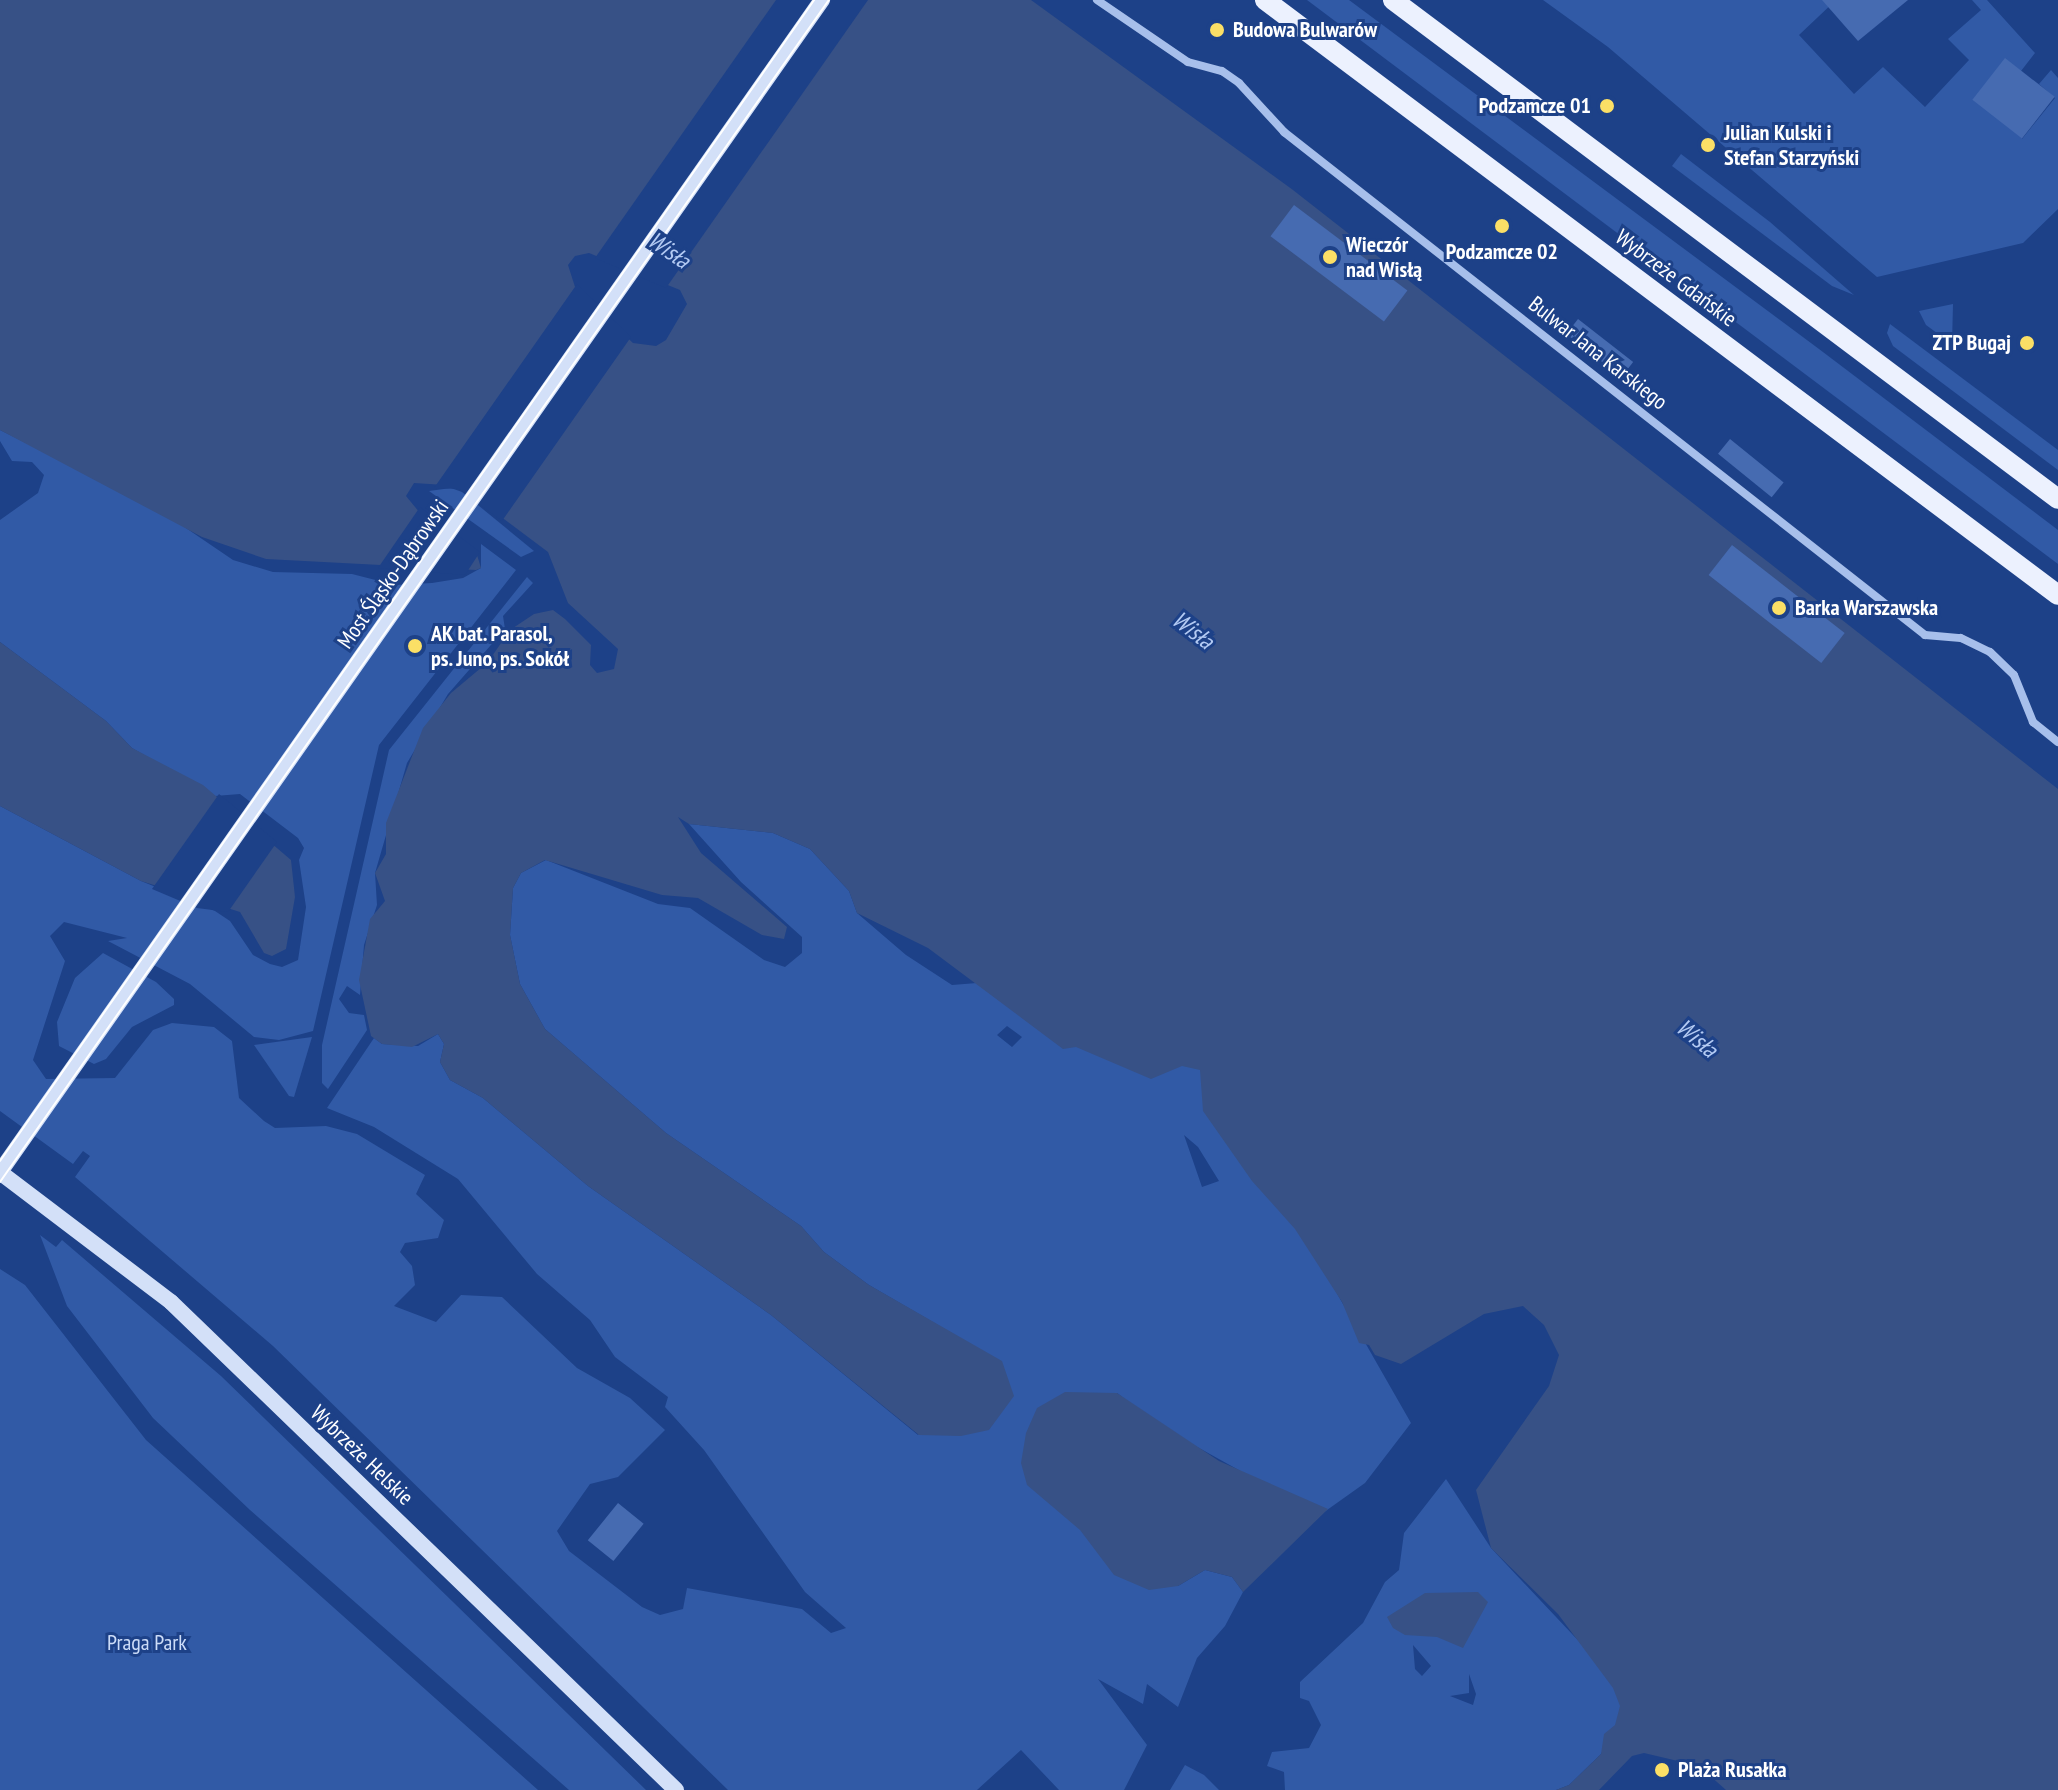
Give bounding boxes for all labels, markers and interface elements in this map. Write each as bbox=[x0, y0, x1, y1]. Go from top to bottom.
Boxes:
place label: Budowa Bulwarów bbox=[1233, 17, 1377, 43]
marker: Budowa Bulwarów bbox=[1208, 21, 1226, 39]
place label: Podzamcze 01 bbox=[1479, 93, 1591, 119]
marker: Podzamcze 01 bbox=[1598, 97, 1616, 115]
place label: Julian Kulski i Stefan Starzyński bbox=[1724, 119, 1859, 170]
marker: Julian Kulski i Stefan Starzyński bbox=[1699, 136, 1717, 154]
marker: Podzamcze 02 bbox=[1493, 217, 1511, 235]
street label: Wybrzeże Gdańskie bbox=[1610, 224, 1742, 332]
water label: Wisła bbox=[642, 225, 696, 275]
place label: Wieczór nad Wisłą bbox=[1346, 231, 1423, 282]
place label: Podzamcze 02 bbox=[1446, 239, 1558, 265]
marker: Wieczór nad Wisłą bbox=[1321, 248, 1339, 266]
street label: Bulwar Jana Karskiego bbox=[1523, 291, 1673, 415]
place label: ZTP Bugaj bbox=[1932, 330, 2011, 356]
marker: ZTP Bugaj bbox=[2018, 334, 2036, 352]
street label: Most Śląsko-Dąbrowski bbox=[332, 494, 454, 654]
place label: Barka Warszawska bbox=[1795, 595, 1939, 621]
marker: Barka Warszawska bbox=[1770, 599, 1788, 617]
water label: Wisła bbox=[1167, 605, 1219, 655]
place label: AK bat. Parasol, ps. Juno, ps. Sokół bbox=[431, 620, 573, 672]
marker: AK bat. Parasol, ps. Juno, ps. Sokół bbox=[406, 637, 424, 655]
water label: Wisła bbox=[1671, 1013, 1723, 1063]
street label: Wybrzeże Helskie bbox=[305, 1400, 419, 1510]
park label: Praga Park bbox=[107, 1630, 187, 1656]
place label: Plaża Rusałka bbox=[1678, 1757, 1787, 1783]
marker: Plaża Rusałka bbox=[1653, 1761, 1671, 1779]

